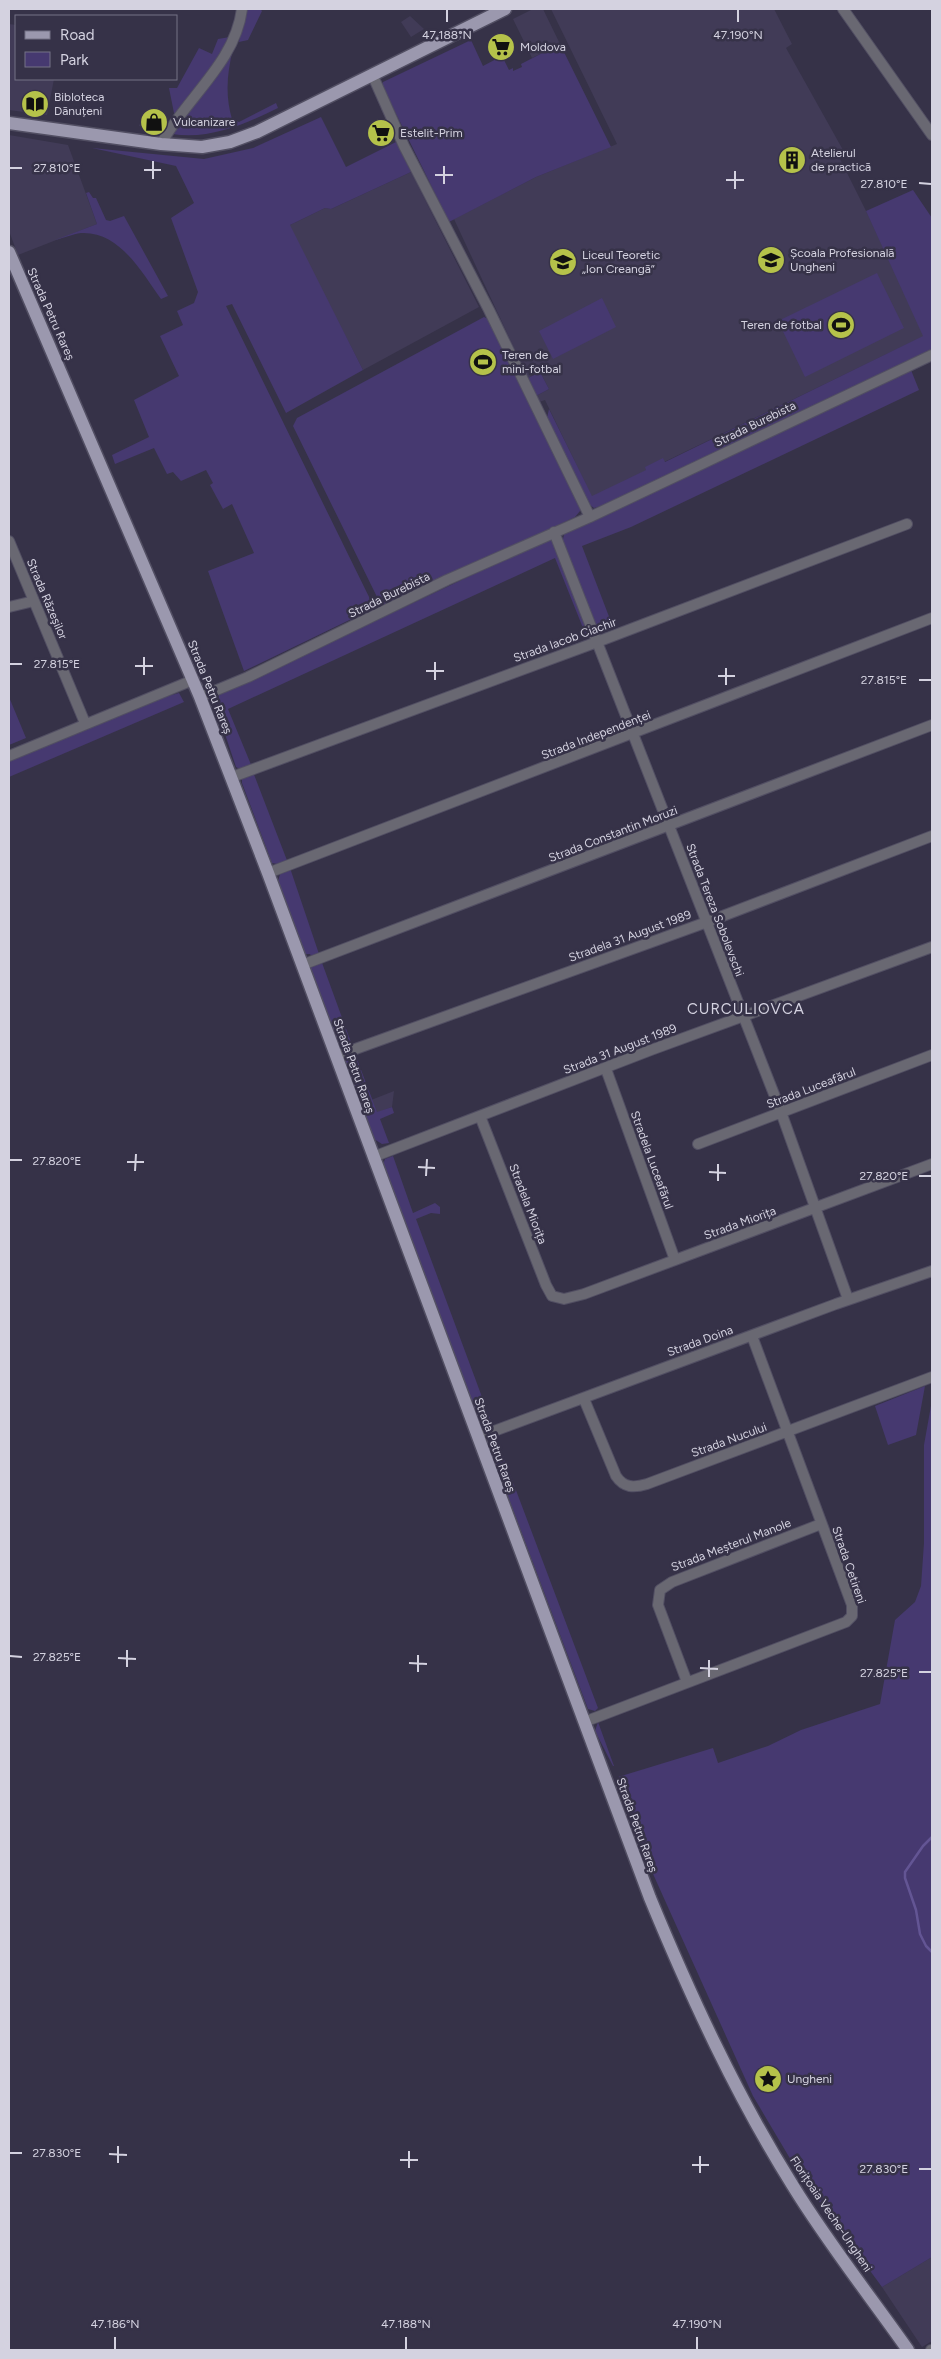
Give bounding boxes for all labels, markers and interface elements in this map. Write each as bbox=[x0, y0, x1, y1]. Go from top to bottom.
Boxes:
legend bbox=[15, 15, 178, 80]
text: Road bbox=[60, 26, 95, 44]
text: 47.188°N bbox=[422, 28, 472, 42]
text: 47.190°N bbox=[713, 28, 763, 42]
supermarket icon: Moldova bbox=[486, 32, 516, 62]
place label: Moldova bbox=[520, 40, 566, 54]
text: Park bbox=[60, 51, 89, 69]
library icon: Bibloteca Dănuțeni bbox=[20, 89, 50, 119]
place label: Bibloteca Dănuțeni bbox=[54, 90, 104, 118]
shop icon: Vulcanizare bbox=[139, 107, 169, 137]
place label: Vulcanizare bbox=[173, 115, 236, 129]
supermarket icon: Estelit-Prim bbox=[366, 118, 396, 148]
place label: Estelit-Prim bbox=[400, 126, 463, 140]
building icon: Atelierul de practică bbox=[777, 145, 807, 175]
place label: Atelierul de practică bbox=[811, 146, 871, 174]
text: 27.810°E bbox=[33, 161, 81, 175]
text: 27.810°E bbox=[860, 177, 908, 191]
school or university icon: Școala Profesională Ungheni bbox=[756, 245, 786, 275]
place label: Școala Profesională Ungheni bbox=[790, 246, 894, 274]
school or university icon: Liceul Teoretic „Ion Creangă“ bbox=[548, 247, 578, 277]
place label: Liceul Teoretic „Ion Creangă“ bbox=[582, 248, 661, 276]
street label: Strada Petru Rareș bbox=[24, 266, 78, 363]
sports icon: Teren de fotbal bbox=[826, 310, 856, 340]
place label: Teren de fotbal bbox=[741, 318, 822, 332]
sports icon: Teren de mini-fotbal bbox=[468, 347, 498, 377]
place label: Teren de mini-fotbal bbox=[502, 348, 561, 376]
street label: Strada Burebista bbox=[712, 398, 798, 450]
street label: Strada Răzeşilor bbox=[24, 557, 70, 641]
street label: Strada Burebista bbox=[346, 569, 432, 621]
street label: Strada Iacob Ciachir bbox=[512, 615, 618, 665]
street label: Strada Petru Rareș bbox=[185, 638, 235, 736]
text: 27.815°E bbox=[34, 657, 80, 671]
text: 27.815°E bbox=[861, 673, 907, 687]
street label: Strada Independenței bbox=[539, 708, 653, 762]
street label: Strada Constantin Moruzi bbox=[547, 803, 679, 865]
street label: Strada Tereza Sobolevschi bbox=[683, 841, 747, 979]
street label: Stradela 31 August 1989 bbox=[567, 907, 693, 965]
district label: CURCULIOVCA bbox=[687, 1000, 805, 1018]
street label: Strada Petru Rareș bbox=[330, 1017, 378, 1116]
street label: Strada 31 August 1989 bbox=[561, 1021, 679, 1077]
street label: Strada Luceafărul bbox=[765, 1065, 857, 1111]
street label: Stradela Luceafărul bbox=[628, 1109, 676, 1211]
text: 27.820°E bbox=[33, 1154, 81, 1168]
street label: Stradela Miorița bbox=[506, 1162, 550, 1246]
text: 27.820°E bbox=[860, 1169, 908, 1183]
street label: Strada Miorița bbox=[702, 1204, 778, 1242]
street label: Strada Doina bbox=[665, 1323, 735, 1359]
street label: Strada Petru Rareș bbox=[471, 1396, 519, 1495]
street label: Strada Nucului bbox=[689, 1420, 769, 1460]
street label: Strada Meșterul Manole bbox=[669, 1516, 793, 1574]
street label: Strada Cetireni bbox=[829, 1525, 869, 1605]
text: 27.825°E bbox=[33, 1650, 81, 1664]
text: 27.825°E bbox=[860, 1666, 908, 1680]
street label: Strada Petru Rareș bbox=[613, 1776, 661, 1875]
place icon: Ungheni bbox=[753, 2064, 783, 2094]
place label: Ungheni bbox=[787, 2072, 832, 2086]
text: 27.830°E bbox=[33, 2146, 81, 2160]
street label: Florițoaia Veche-Ungheni bbox=[787, 2154, 875, 2274]
text: 27.830°E bbox=[860, 2162, 908, 2176]
text: 47.186°N bbox=[90, 2317, 140, 2331]
text: 47.188°N bbox=[381, 2317, 431, 2331]
text: 47.190°N bbox=[672, 2317, 722, 2331]

